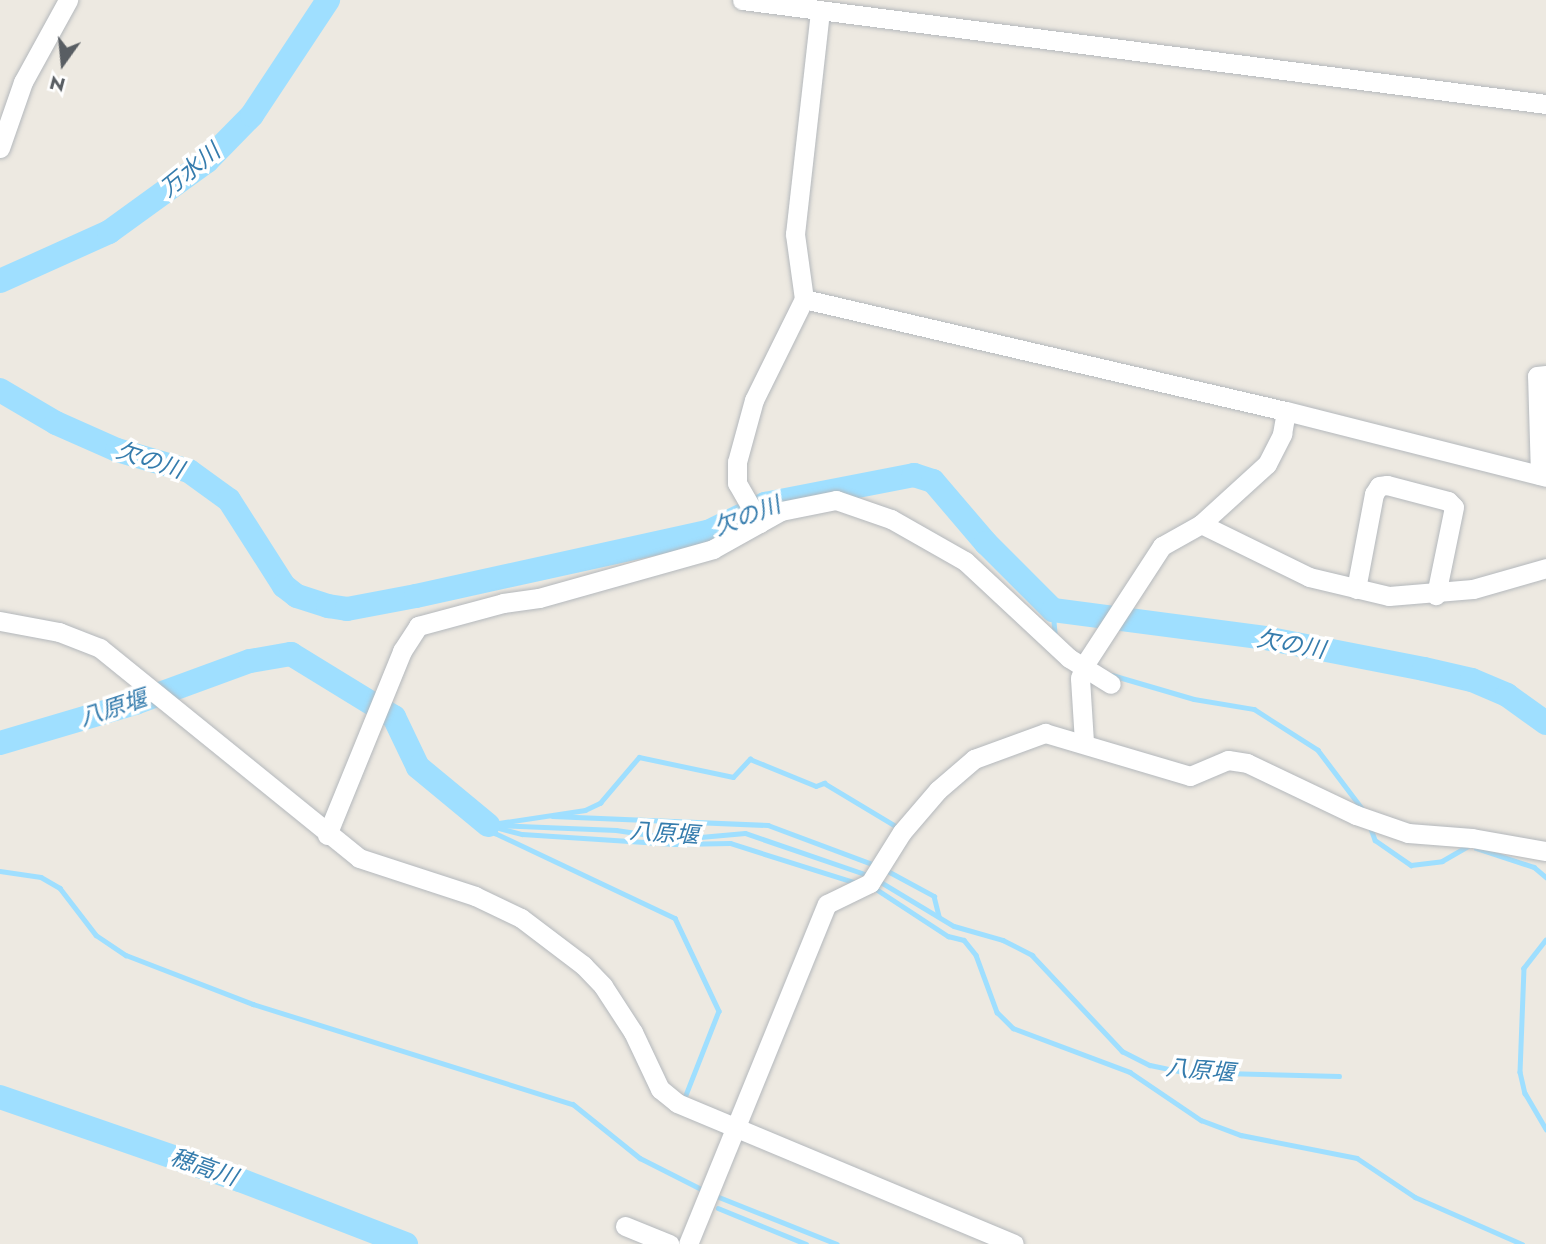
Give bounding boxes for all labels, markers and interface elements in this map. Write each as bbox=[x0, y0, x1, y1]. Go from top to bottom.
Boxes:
north arrow bbox=[28, 28, 98, 98]
text: N bbox=[47, 69, 68, 99]
water label: 万水川 bbox=[155, 138, 225, 202]
water label: 欠の川 bbox=[113, 436, 187, 484]
water label: 欠の川 bbox=[710, 491, 784, 541]
water label: 欠の川 bbox=[1255, 624, 1327, 664]
water label: 八原堰 bbox=[76, 684, 150, 732]
water label: 八原堰 bbox=[629, 817, 699, 849]
water label: 八原堰 bbox=[1164, 1053, 1236, 1087]
water label: 穂高川 bbox=[167, 1143, 241, 1191]

